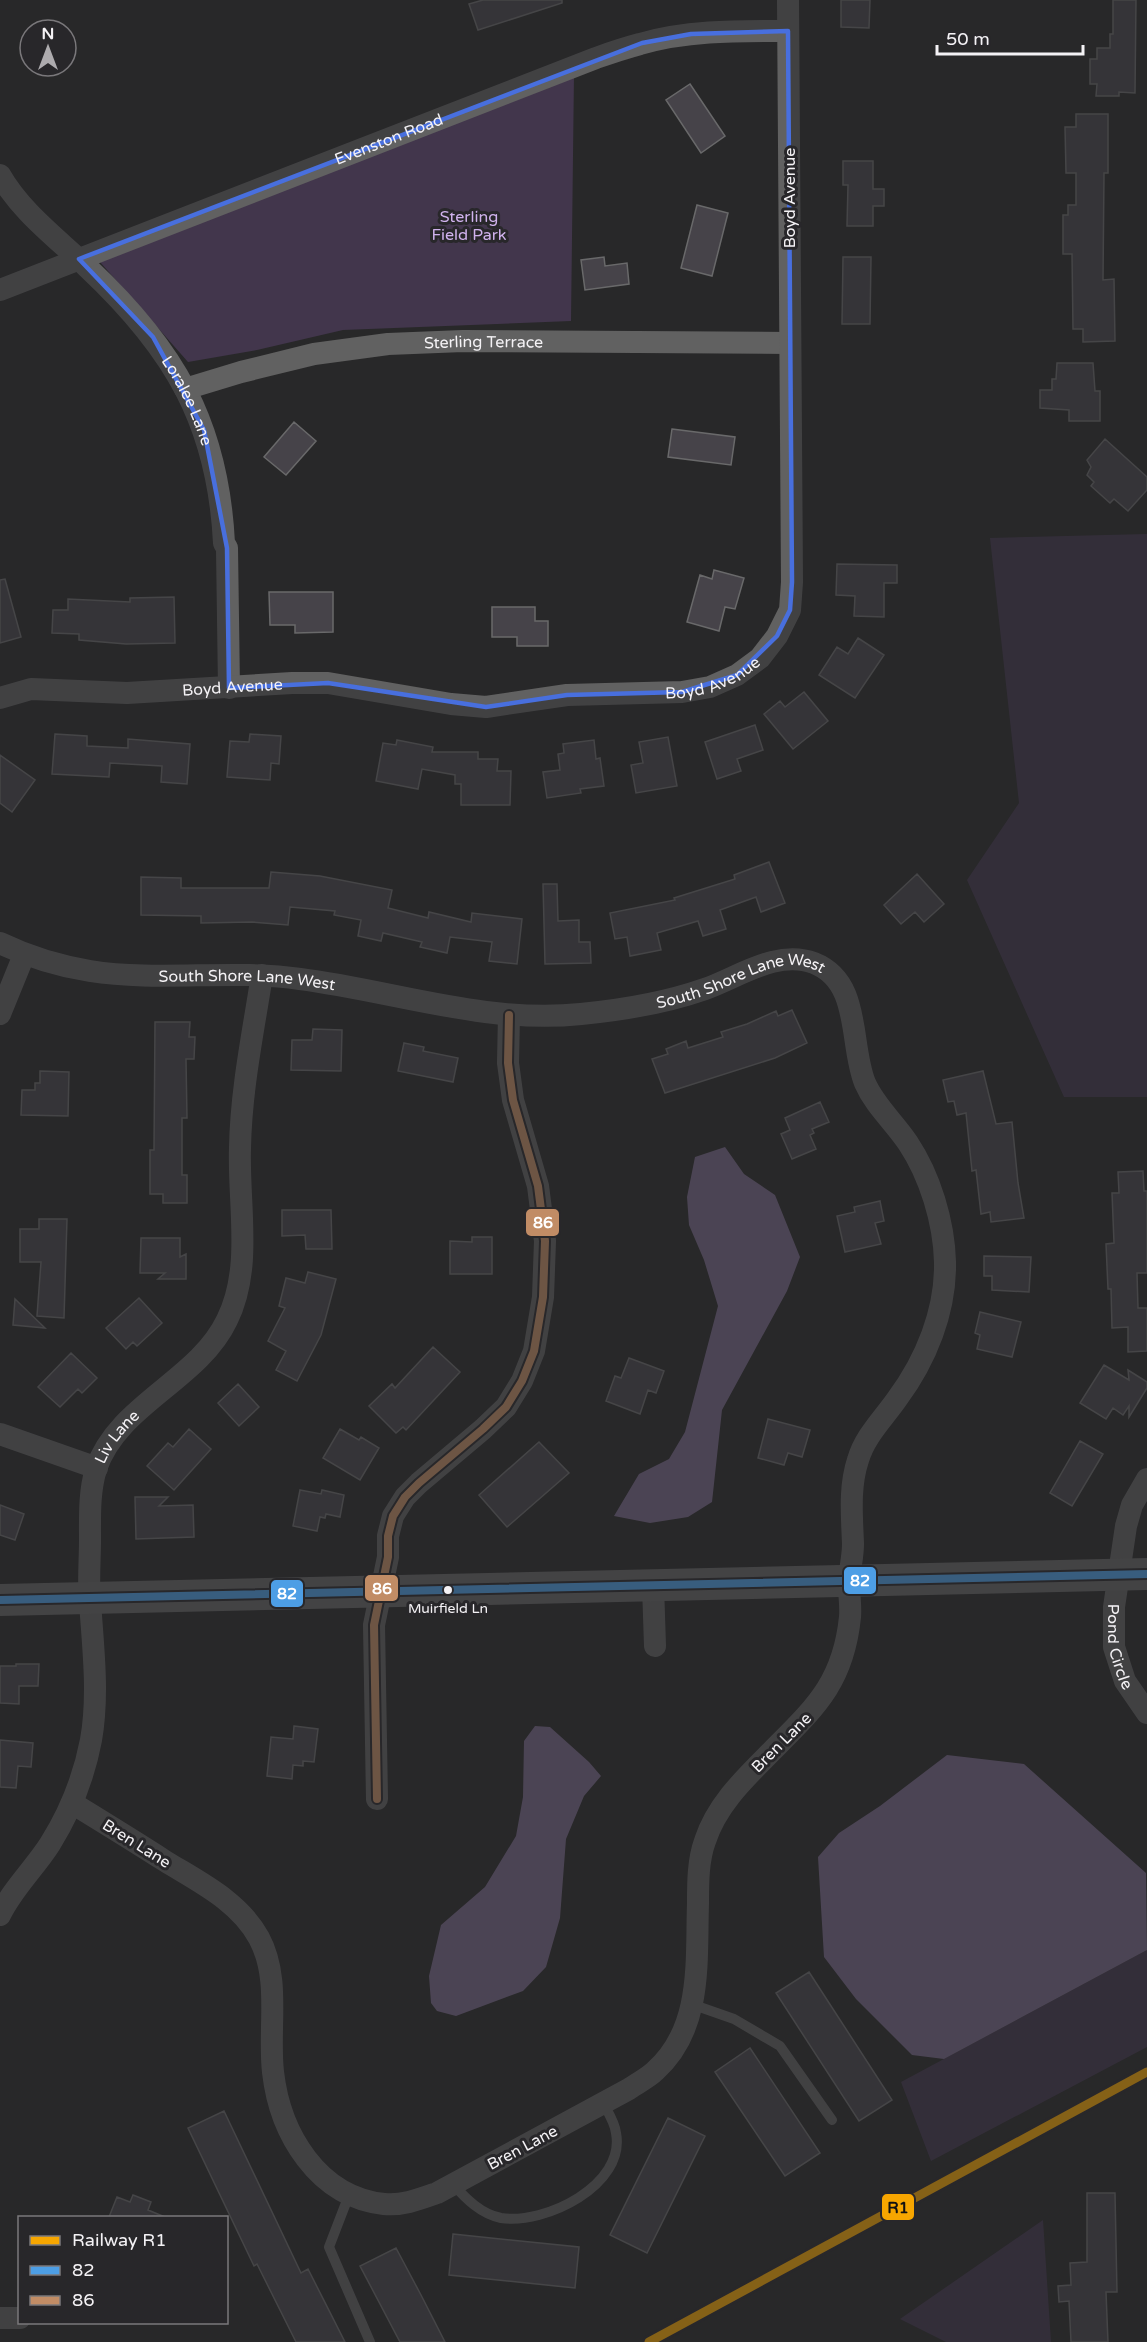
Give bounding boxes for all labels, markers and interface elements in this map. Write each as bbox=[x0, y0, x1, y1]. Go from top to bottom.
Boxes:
north arrow bbox=[18, 18, 78, 78]
scale bar bbox=[937, 18, 1082, 56]
text: N bbox=[42, 24, 54, 44]
text: 50 m bbox=[946, 28, 990, 50]
street label: Evenston Road bbox=[332, 110, 446, 170]
street label: Boyd Avenue bbox=[780, 148, 800, 248]
park label: Sterling Field Park bbox=[431, 207, 507, 245]
street label: Sterling Terrace bbox=[424, 332, 543, 354]
street label: Loralee Lane bbox=[157, 352, 216, 448]
street label: Boyd Avenue bbox=[665, 652, 764, 703]
street label: Boyd Avenue bbox=[182, 675, 283, 701]
street label: South Shore Lane West bbox=[654, 950, 829, 1013]
street label: South Shore Lane West bbox=[159, 966, 337, 995]
line badge: 86 bbox=[525, 1208, 560, 1237]
text: 86 bbox=[533, 1213, 553, 1233]
street label: Liv Lane bbox=[90, 1406, 144, 1467]
line badge: 82 bbox=[843, 1566, 877, 1595]
text: 82 bbox=[850, 1571, 870, 1591]
line badge: 86 bbox=[364, 1574, 399, 1602]
line badge: 82 bbox=[270, 1579, 304, 1608]
text: 86 bbox=[372, 1579, 392, 1599]
text: 82 bbox=[277, 1584, 297, 1604]
marker: Muirfield Ln bbox=[442, 1584, 454, 1596]
place label: Muirfield Ln bbox=[408, 1600, 488, 1617]
street label: Pond Circle bbox=[1103, 1604, 1137, 1694]
street label: Bren Lane bbox=[747, 1708, 816, 1777]
street label: Bren Lane bbox=[99, 1815, 174, 1873]
street label: Bren Lane bbox=[484, 2121, 561, 2175]
line badge: R1 bbox=[881, 2193, 915, 2221]
text: R1 bbox=[887, 2198, 909, 2218]
legend bbox=[18, 2216, 228, 2324]
text: Railway R1 bbox=[72, 2229, 166, 2251]
text: 82 bbox=[72, 2259, 95, 2281]
text: 86 bbox=[72, 2289, 95, 2311]

